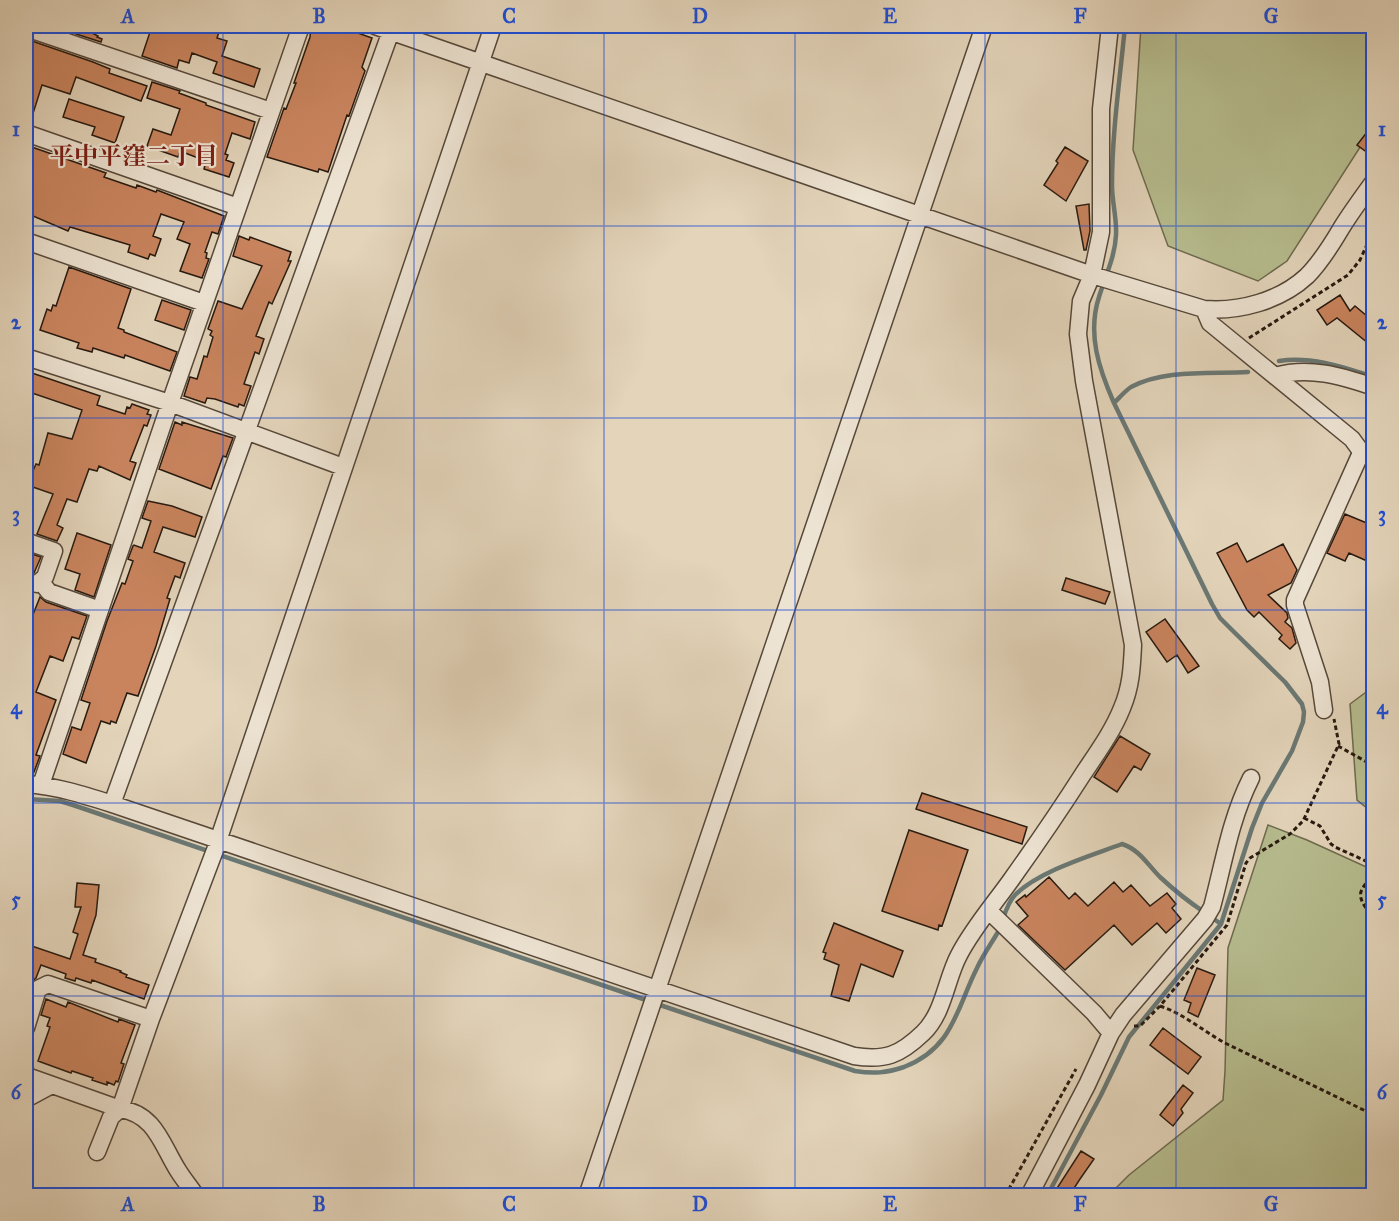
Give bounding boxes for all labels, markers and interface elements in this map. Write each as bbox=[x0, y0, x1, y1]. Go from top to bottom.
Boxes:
text: A bbox=[119, 4, 135, 28]
text: B bbox=[312, 4, 326, 28]
text: C bbox=[502, 4, 516, 28]
text: D bbox=[692, 4, 708, 28]
text: E bbox=[883, 4, 898, 28]
text: F bbox=[1073, 4, 1087, 28]
text: G bbox=[1264, 4, 1279, 28]
text: 1 bbox=[12, 117, 20, 141]
text: 1 bbox=[1378, 117, 1386, 141]
district label: 平中平窪二丁目 bbox=[50, 141, 218, 171]
text: 2 bbox=[11, 310, 22, 334]
text: 2 bbox=[1377, 310, 1388, 334]
text: 3 bbox=[12, 502, 20, 527]
text: 3 bbox=[1378, 502, 1386, 527]
text: 4 bbox=[10, 695, 22, 720]
text: 4 bbox=[1376, 695, 1388, 720]
text: 5 bbox=[11, 887, 21, 911]
text: 5 bbox=[1377, 887, 1387, 911]
text: 6 bbox=[11, 1080, 23, 1104]
text: 6 bbox=[1377, 1080, 1389, 1104]
text: A bbox=[119, 1192, 135, 1216]
text: B bbox=[312, 1192, 326, 1216]
text: C bbox=[502, 1192, 516, 1216]
text: D bbox=[692, 1192, 708, 1216]
text: E bbox=[883, 1192, 898, 1216]
text: F bbox=[1073, 1192, 1087, 1216]
text: G bbox=[1264, 1192, 1279, 1216]

